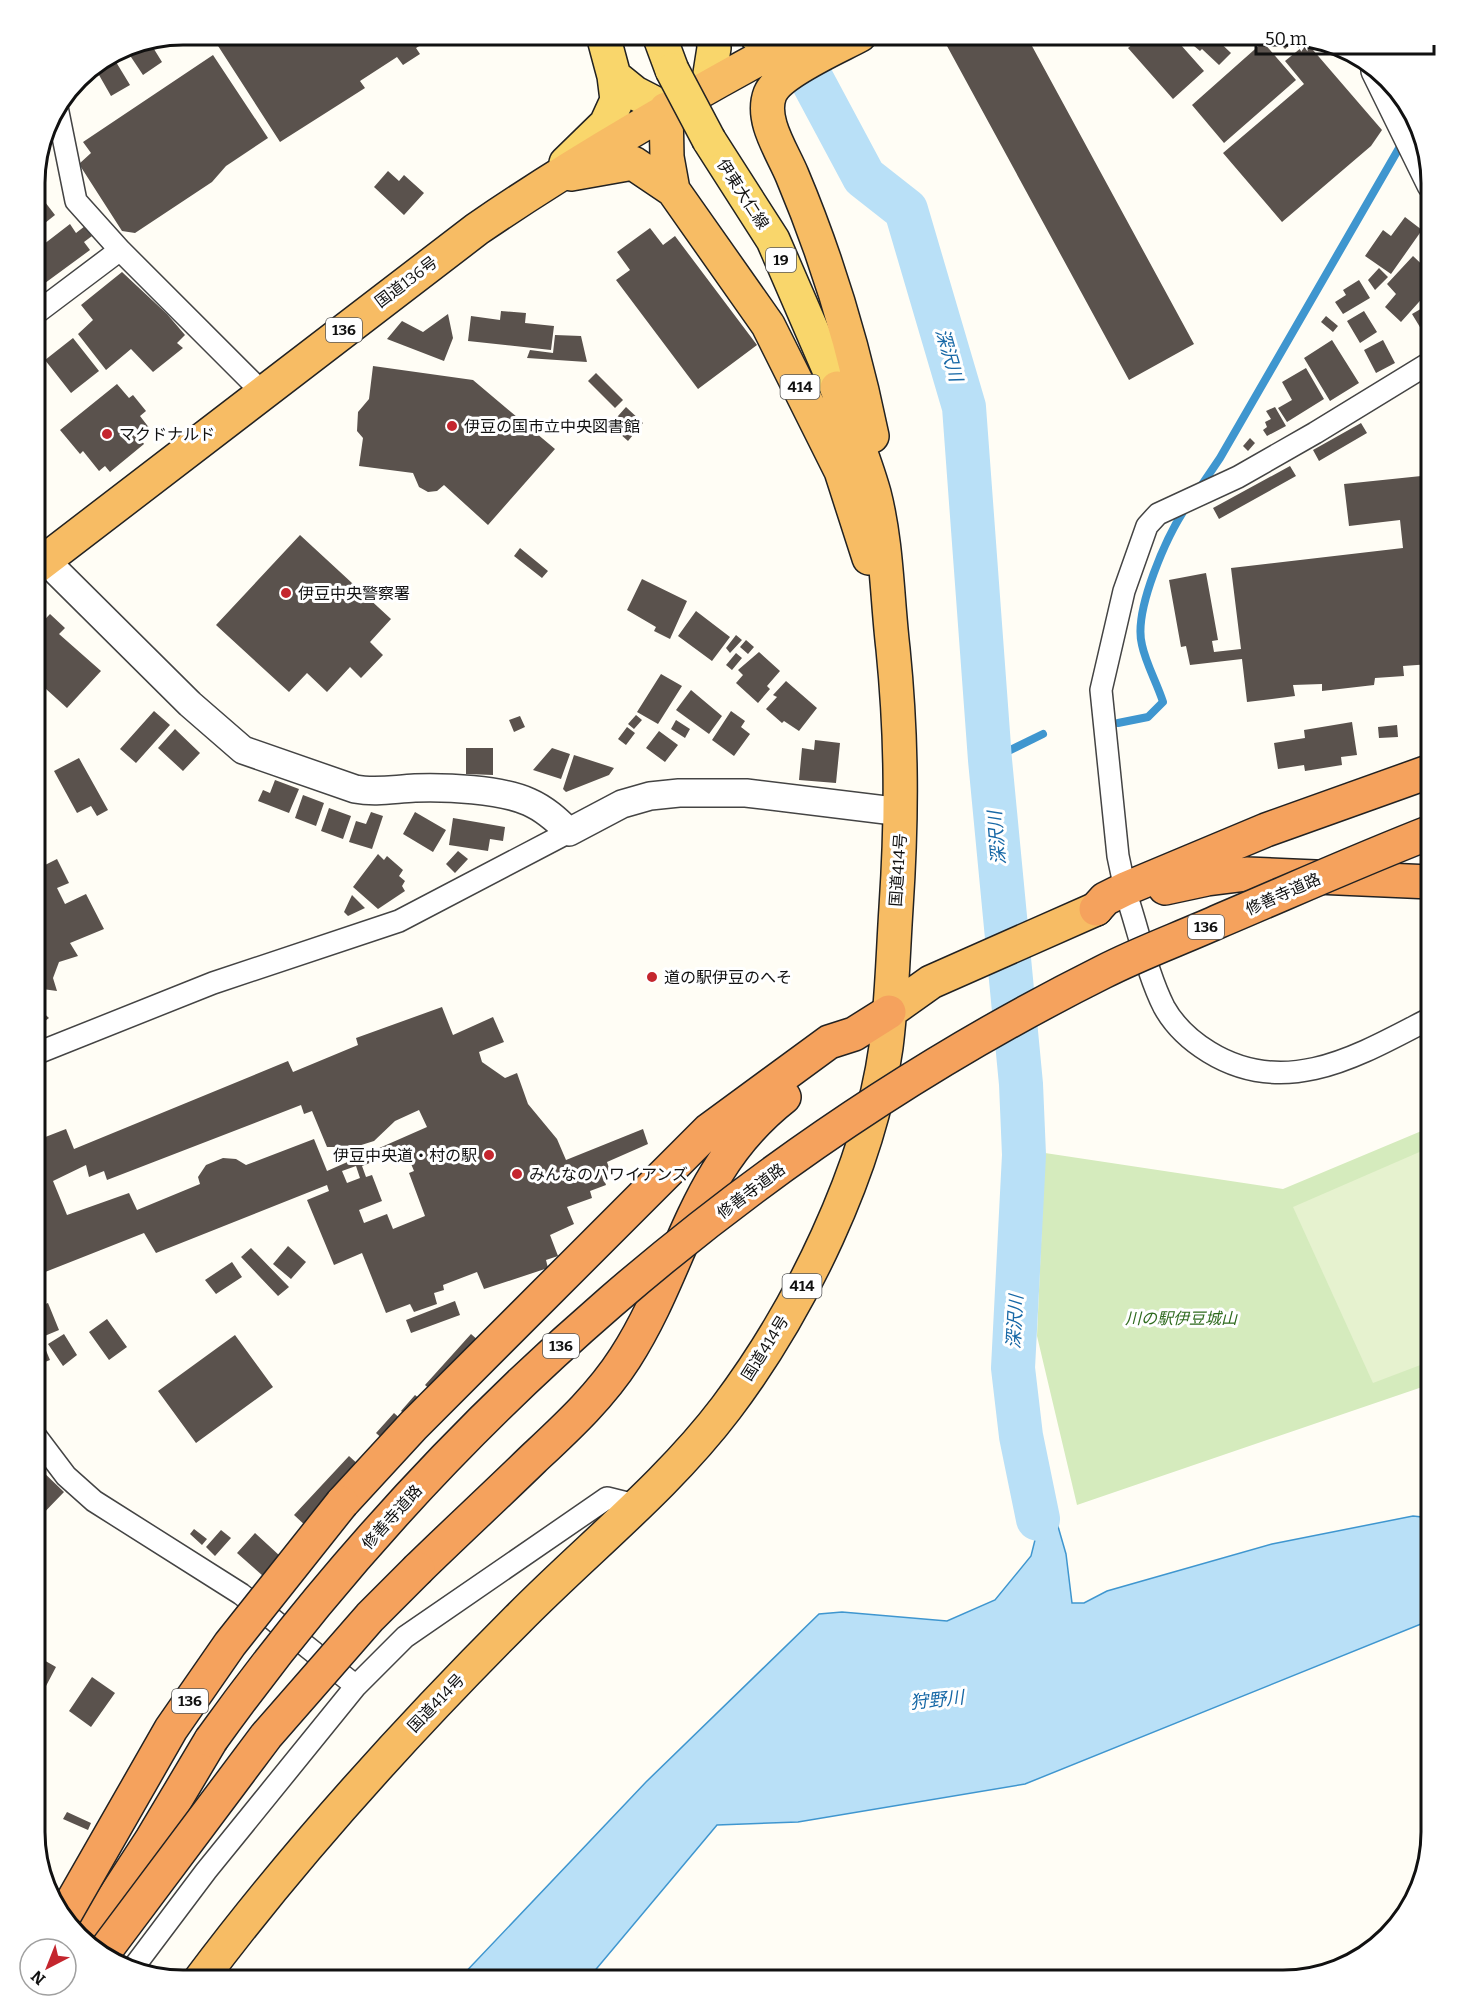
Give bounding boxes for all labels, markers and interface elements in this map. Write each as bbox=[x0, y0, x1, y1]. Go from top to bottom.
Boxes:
scale bar bbox=[1256, 18, 1434, 56]
text: 50 m bbox=[1265, 28, 1307, 50]
street label: 伊東大仁線 bbox=[713, 155, 773, 233]
road number: 19 bbox=[766, 248, 796, 272]
street label: 国道136号 bbox=[371, 252, 441, 312]
road number: 136 bbox=[326, 318, 362, 342]
water label: 深沢川 bbox=[931, 326, 968, 386]
road number: 414 bbox=[780, 375, 820, 399]
place label: 伊豆の国市立中央図書館 bbox=[464, 417, 640, 436]
marker: 伊豆の国市立中央図書館 bbox=[445, 419, 459, 433]
place label: マクドナルド bbox=[119, 425, 215, 444]
marker: マクドナルド bbox=[100, 427, 114, 441]
place label: 伊豆中央警察署 bbox=[298, 584, 410, 603]
marker: 伊豆中央警察署 bbox=[279, 586, 293, 600]
water label: 深沢川 bbox=[984, 808, 1010, 866]
street label: 国道414号 bbox=[886, 833, 910, 907]
street label: 修善寺道路 bbox=[1243, 869, 1323, 919]
road number: 136 bbox=[1188, 915, 1224, 939]
place label: 道の駅伊豆のへそ bbox=[664, 968, 792, 987]
marker: 道の駅伊豆のへそ bbox=[645, 970, 659, 984]
place label: 伊豆中央道・村の駅 bbox=[333, 1146, 477, 1165]
marker: 伊豆中央道・村の駅 bbox=[482, 1148, 496, 1162]
street label: 修善寺道路 bbox=[713, 1159, 789, 1223]
place label: みんなのハワイアンズ bbox=[529, 1165, 688, 1184]
marker: みんなのハワイアンズ bbox=[510, 1167, 524, 1181]
road number: 414 bbox=[782, 1274, 822, 1298]
water label: 深沢川 bbox=[1003, 1292, 1028, 1350]
park label: 川の駅伊豆城山 bbox=[1125, 1309, 1238, 1328]
street label: 国道414号 bbox=[738, 1312, 792, 1384]
road number: 136 bbox=[543, 1334, 579, 1358]
street label: 修善寺道路 bbox=[358, 1481, 426, 1553]
street label: 国道414号 bbox=[404, 1670, 468, 1736]
water label: 狩野川 bbox=[909, 1686, 967, 1714]
road number: 136 bbox=[172, 1689, 208, 1713]
north arrow bbox=[18, 1937, 78, 1997]
text: N bbox=[27, 1967, 49, 1989]

